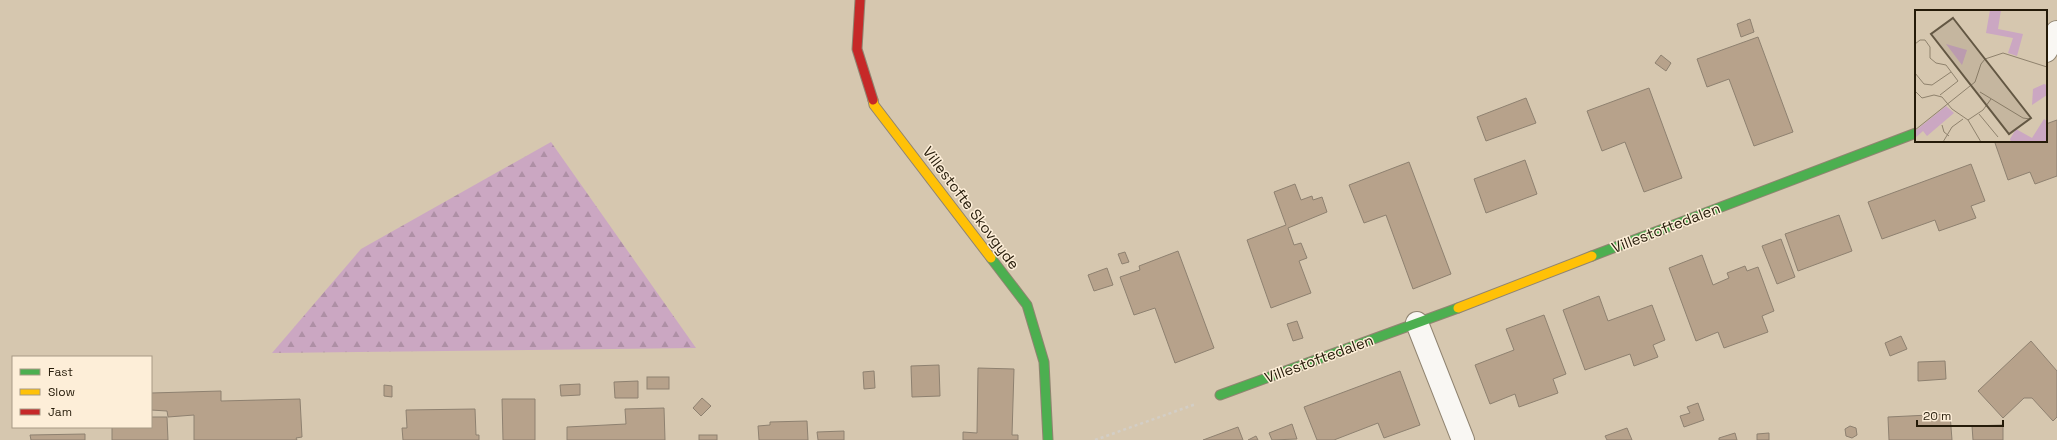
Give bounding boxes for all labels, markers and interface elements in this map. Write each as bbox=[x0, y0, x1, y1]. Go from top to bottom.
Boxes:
inset map bbox=[1915, 10, 2047, 142]
street label: Villestofte Skovgyde bbox=[919, 142, 1024, 273]
street label: Villestoftedalen bbox=[1609, 198, 1723, 257]
street label: Villestoftedalen bbox=[1262, 330, 1376, 387]
legend bbox=[12, 356, 152, 428]
text: Fast bbox=[48, 364, 73, 380]
text: Slow bbox=[48, 384, 75, 400]
scale bar bbox=[1917, 402, 2003, 428]
text: Jam bbox=[48, 404, 72, 420]
text: 20 m bbox=[1923, 408, 1951, 424]

